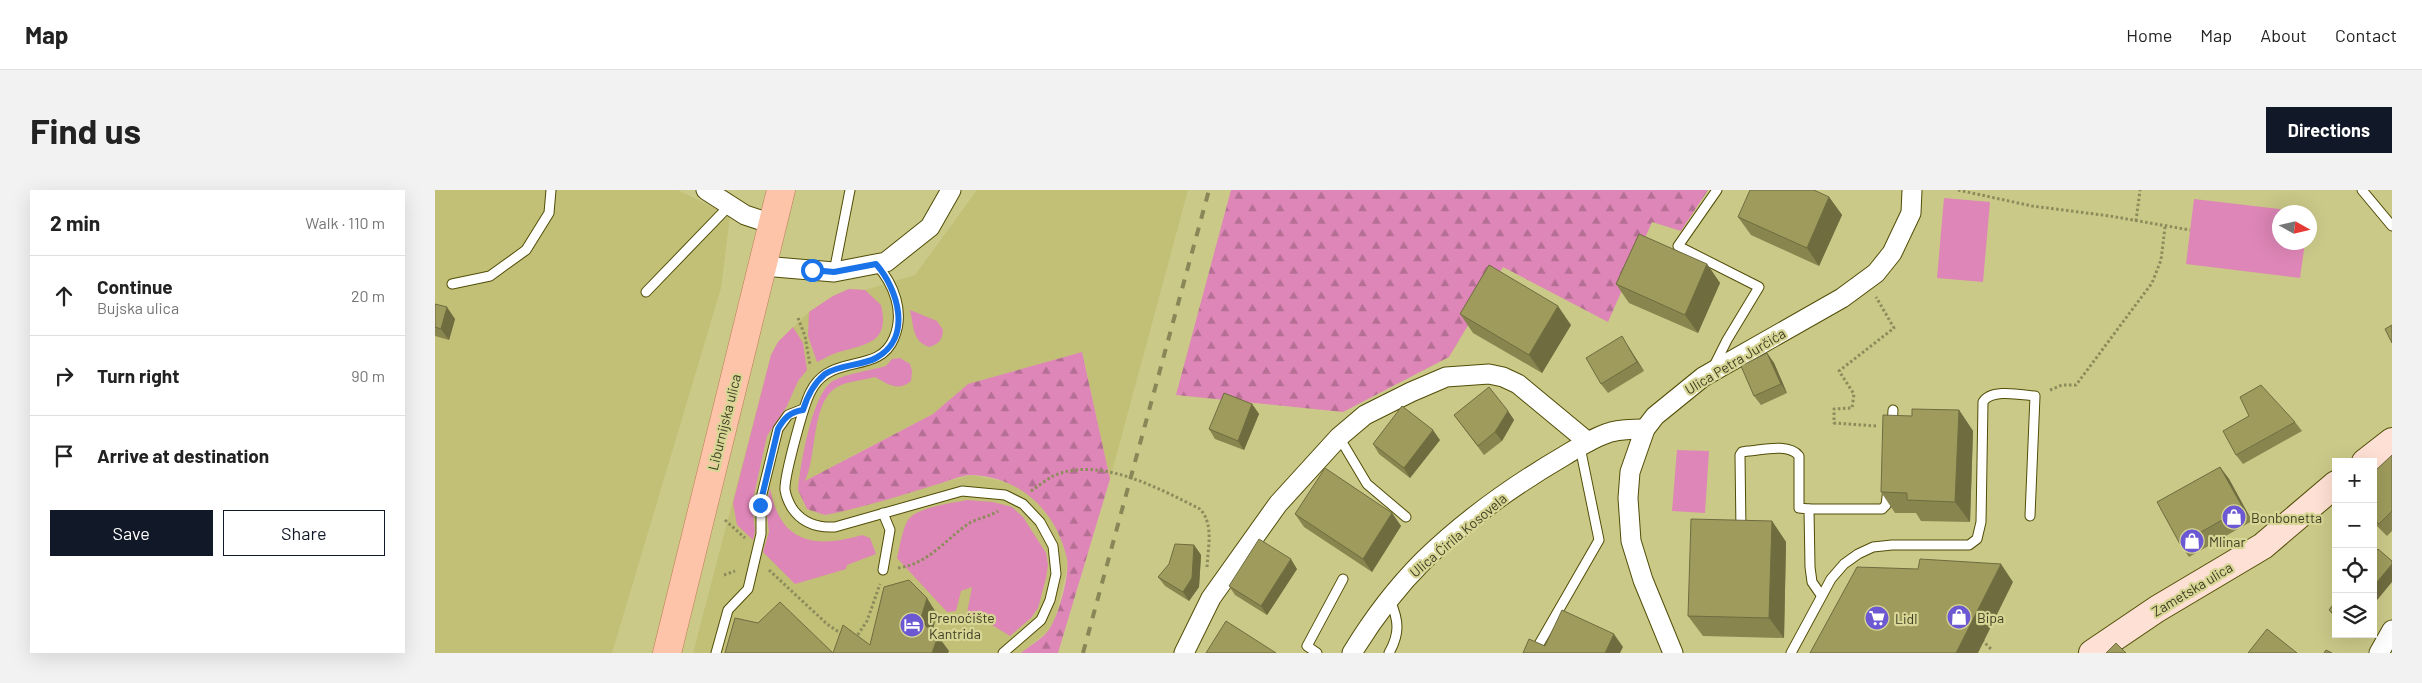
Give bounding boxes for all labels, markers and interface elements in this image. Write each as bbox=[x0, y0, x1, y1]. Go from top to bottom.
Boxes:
text: Map bbox=[25, 20, 68, 49]
text: Home bbox=[2126, 24, 2172, 46]
text: Map bbox=[2200, 24, 2232, 46]
text: About bbox=[2260, 24, 2307, 46]
text: Contact bbox=[2335, 24, 2397, 46]
button: Directions bbox=[2266, 107, 2392, 153]
text: Find us bbox=[30, 109, 141, 151]
north arrow bbox=[2272, 205, 2317, 250]
text: 2 min bbox=[50, 210, 100, 235]
text: Walk · 110 m bbox=[305, 213, 385, 232]
route start bbox=[801, 259, 824, 282]
text: Continue bbox=[97, 275, 173, 298]
icon: ahead bbox=[50, 282, 78, 310]
text: 20 m bbox=[351, 286, 385, 305]
text: Bujska ulica bbox=[97, 298, 179, 317]
street label: Ulica Petra Jurčića bbox=[1682, 324, 1788, 398]
icon: right bbox=[50, 362, 78, 390]
text: Turn right bbox=[97, 364, 179, 387]
text: 90 m bbox=[351, 366, 385, 385]
street label: Liburnijska ulica bbox=[704, 372, 744, 472]
icon: arrive bbox=[50, 442, 78, 470]
text: Arrive at destination bbox=[97, 444, 269, 467]
map controls bbox=[2332, 458, 2377, 638]
button: + bbox=[2332, 458, 2377, 503]
street label: Ulica Ćirila Kosovela bbox=[1406, 489, 1510, 581]
route end bbox=[749, 494, 772, 517]
button: − bbox=[2332, 503, 2377, 548]
shop icon: Bonbonetta bbox=[2221, 504, 2247, 530]
place label: Bonbonetta bbox=[2251, 509, 2322, 526]
button: Save bbox=[50, 510, 213, 556]
button: Share bbox=[223, 510, 385, 556]
shop icon: Mlinar bbox=[2179, 528, 2205, 554]
place label: Mlinar bbox=[2209, 533, 2246, 550]
button: locate bbox=[2332, 548, 2377, 593]
street label: Zametska ulica bbox=[2149, 558, 2235, 620]
button: layers bbox=[2332, 593, 2377, 638]
shop icon: Bipa bbox=[1946, 604, 1972, 630]
supermarket icon: Lidl bbox=[1864, 605, 1890, 631]
place label: Prenoćište Kantrida bbox=[929, 609, 995, 642]
place label: Bipa bbox=[1977, 609, 2004, 626]
place label: Lidl bbox=[1895, 610, 1917, 627]
hotel icon: Prenoćište Kantrida bbox=[899, 612, 925, 638]

